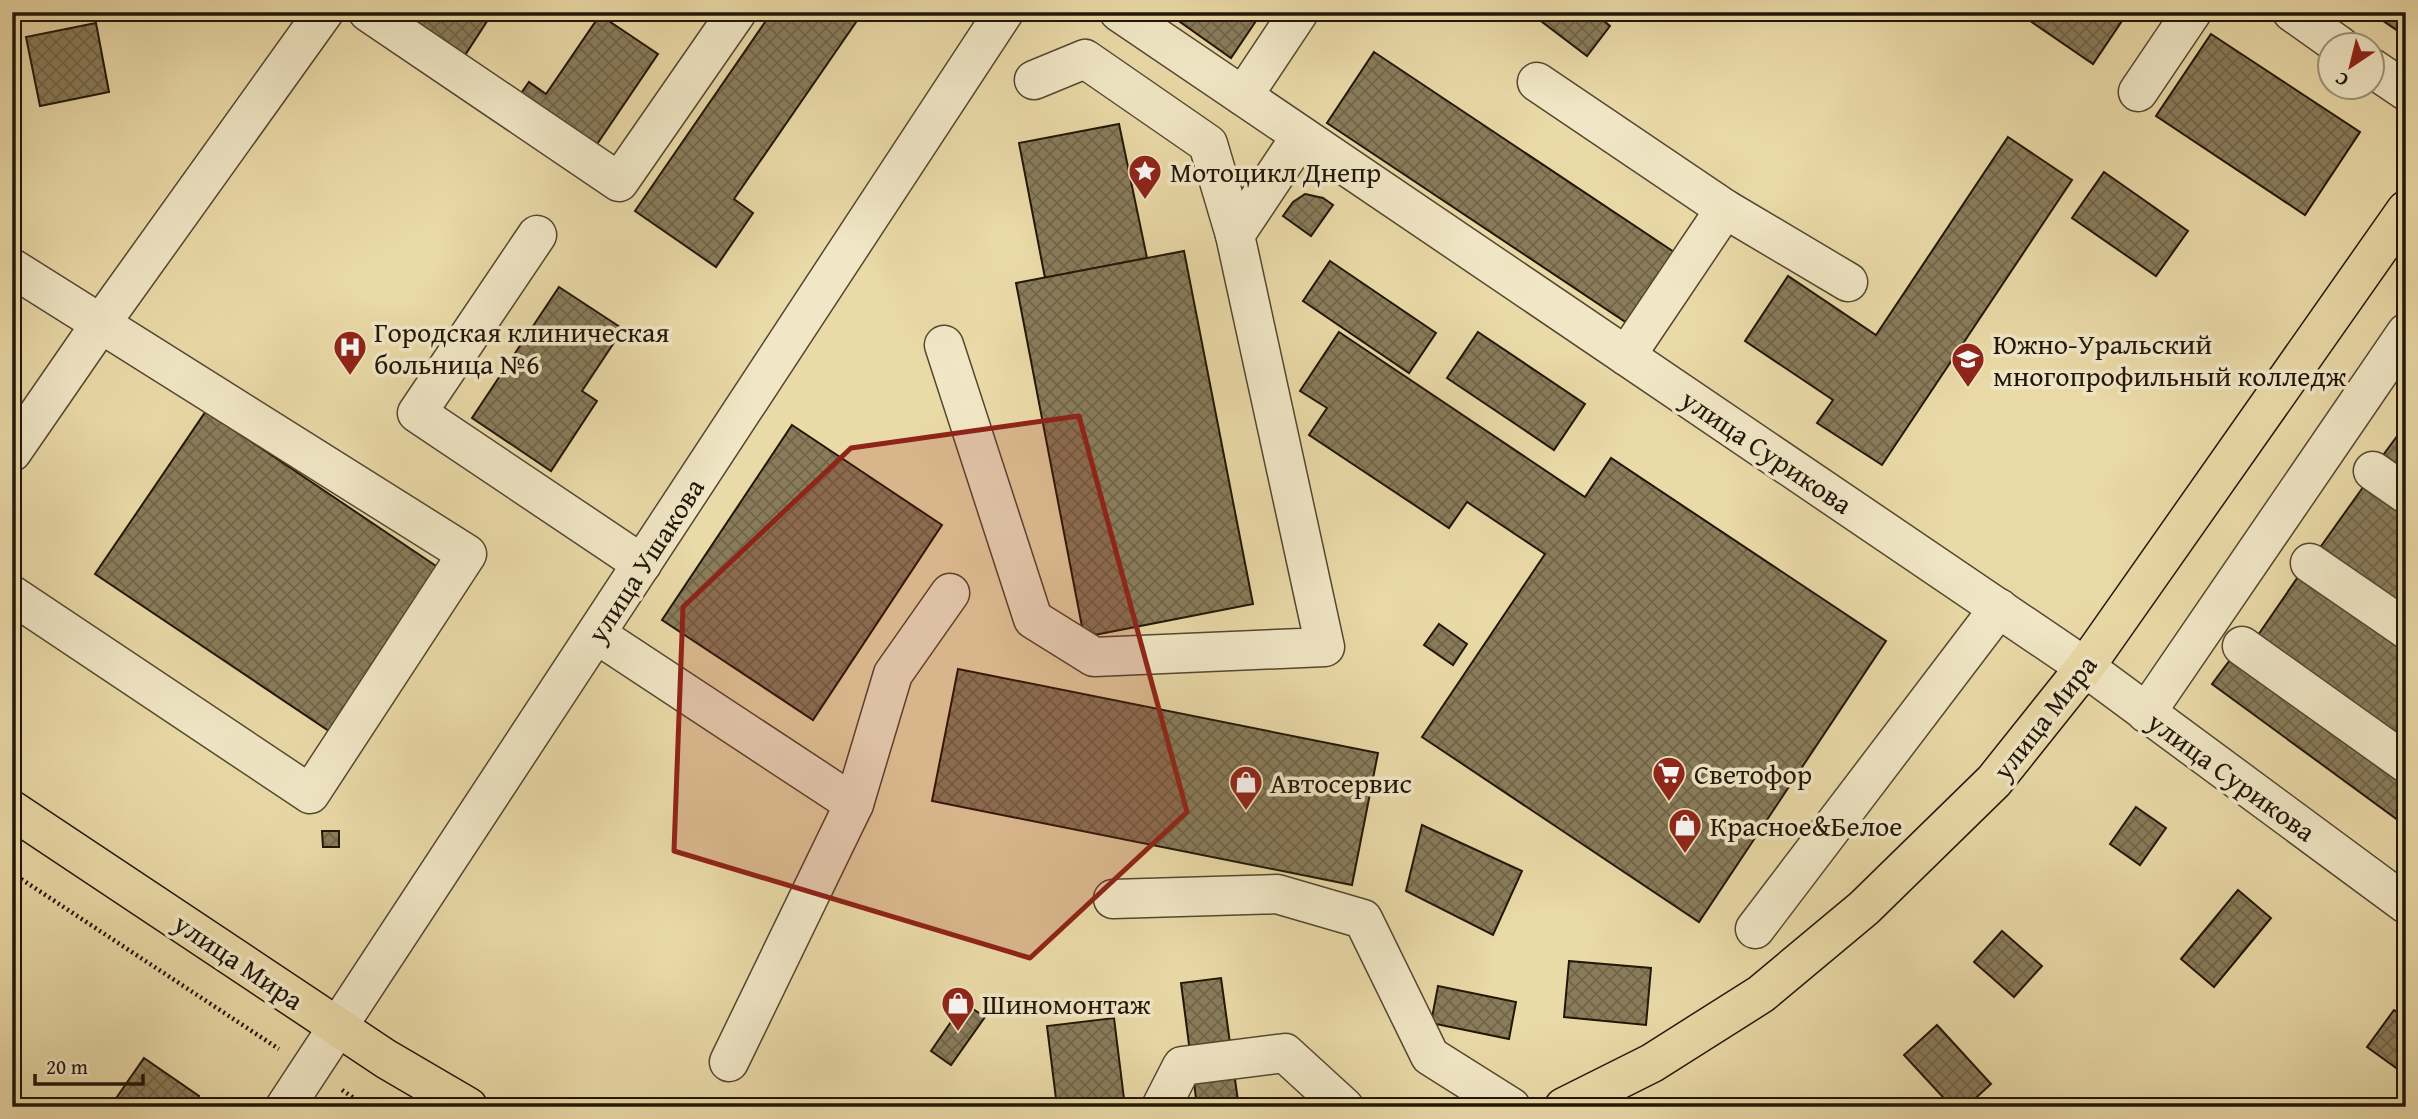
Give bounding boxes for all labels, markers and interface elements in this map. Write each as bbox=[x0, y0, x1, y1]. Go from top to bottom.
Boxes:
north arrow bbox=[2316, 32, 2386, 102]
text: С bbox=[2329, 65, 2354, 94]
place label: Мотоцикл Днепр bbox=[1170, 151, 1381, 192]
place icon: Мотоцикл Днепр bbox=[1126, 152, 1164, 201]
place label: Городская клиническая больница №6 bbox=[374, 311, 670, 384]
place label: Южно-Уральский многопрофильный колледж bbox=[1993, 323, 2347, 396]
hospital icon: Городская клиническая больница №6 bbox=[331, 328, 369, 377]
school or university icon: Южно-Уральский многопрофильный колледж bbox=[1949, 340, 1987, 389]
street label: улица Сурикова bbox=[1672, 378, 1861, 524]
street label: улица Ушакова bbox=[576, 469, 714, 651]
street label: улица Мира bbox=[1981, 645, 2106, 789]
street label: улица Сурикова bbox=[2139, 700, 2325, 851]
place label: Светофор bbox=[1694, 753, 1812, 794]
supermarket icon: Светофор bbox=[1650, 754, 1688, 803]
place label: Автосервис bbox=[1270, 762, 1412, 803]
shop icon: Автосервис bbox=[1227, 763, 1265, 812]
place label: Красное&Белое bbox=[1710, 805, 1903, 846]
shop icon: Красное&Белое bbox=[1666, 806, 1704, 855]
street label: улица Мира bbox=[165, 902, 313, 1020]
place label: Шиномонтаж bbox=[982, 983, 1151, 1024]
shop icon: Шиномонтаж bbox=[939, 984, 977, 1033]
scale bar bbox=[35, 1042, 144, 1086]
text: 20 m bbox=[46, 1051, 88, 1082]

